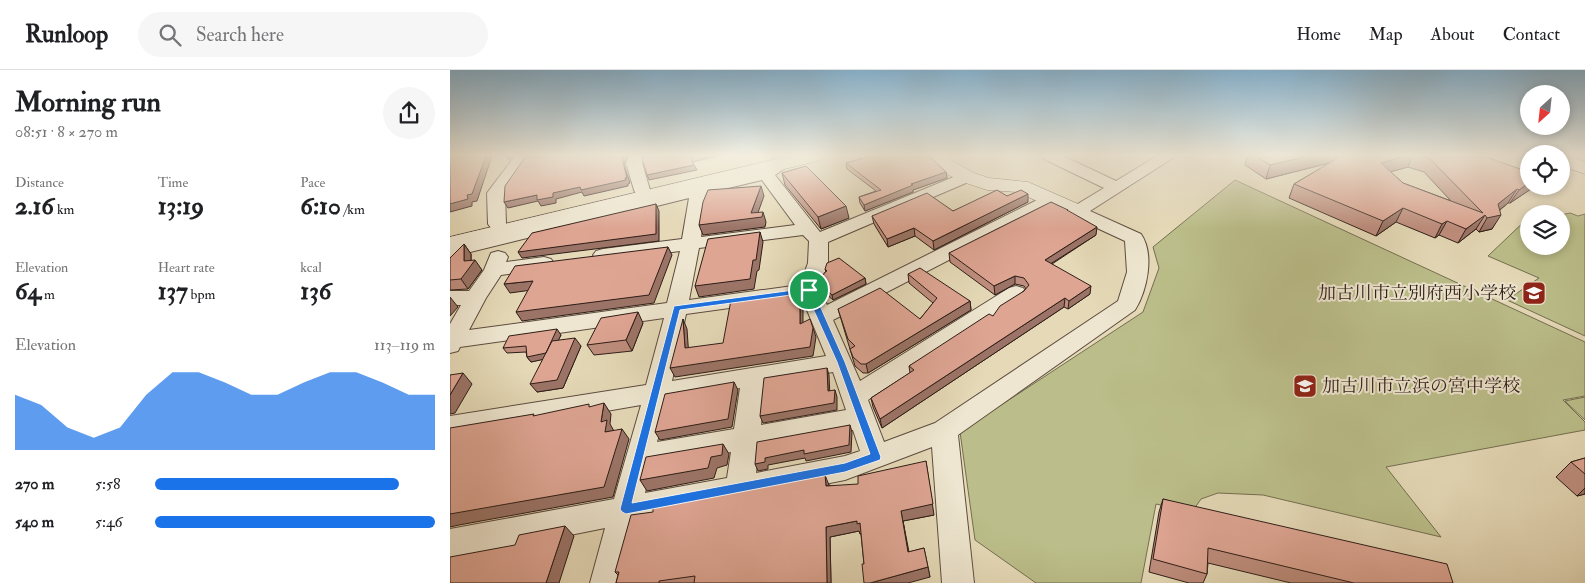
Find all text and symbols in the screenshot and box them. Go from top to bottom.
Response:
search box [138,12,488,57]
text: Runloop [25,19,108,50]
icon: search [156,21,184,49]
text: Search here [196,23,284,47]
text: Home [1296,23,1341,46]
text: Map [1369,23,1403,46]
text: About [1431,23,1475,46]
text: Contact [1503,23,1560,46]
text: Morning run [15,85,161,120]
north arrow [1520,85,1570,135]
map controls [1520,85,1570,255]
button: share [383,87,435,139]
text: 08:51 · 8 × 270 m [15,122,118,142]
button: locate [1520,145,1570,195]
text: Distance [15,174,64,191]
text: Time [158,174,188,191]
text: Pace [300,174,325,191]
text: 2.16 [15,191,54,222]
text: 13:19 [158,191,204,222]
text: 6:10 [300,191,341,222]
text: km [54,201,74,218]
text: /km [341,201,365,218]
button: layers [1520,205,1570,255]
text: Elevation [15,259,68,276]
text: Heart rate [158,259,215,276]
text: kcal [300,259,322,276]
pin [788,269,830,311]
text: 64 [15,276,41,307]
text: 137 [158,276,188,307]
text: 136 [300,276,331,307]
icon: arrive [795,276,823,304]
school or university icon: 加古川市立別府西小学校 [1521,280,1547,306]
place label: 加古川市立別府西小学校 [1318,282,1516,305]
text: m [41,286,55,303]
text: bpm [188,286,215,303]
text: Elevation [15,335,76,355]
text: 113–119 m [374,335,435,355]
school or university icon: 加古川市立浜の宮中学校 [1292,373,1318,399]
place label: 加古川市立浜の宮中学校 [1322,375,1520,398]
text: 270 m [15,474,54,494]
text: 5:58 [95,474,121,494]
text: 540 m [15,512,54,532]
text: 5:46 [95,512,123,532]

